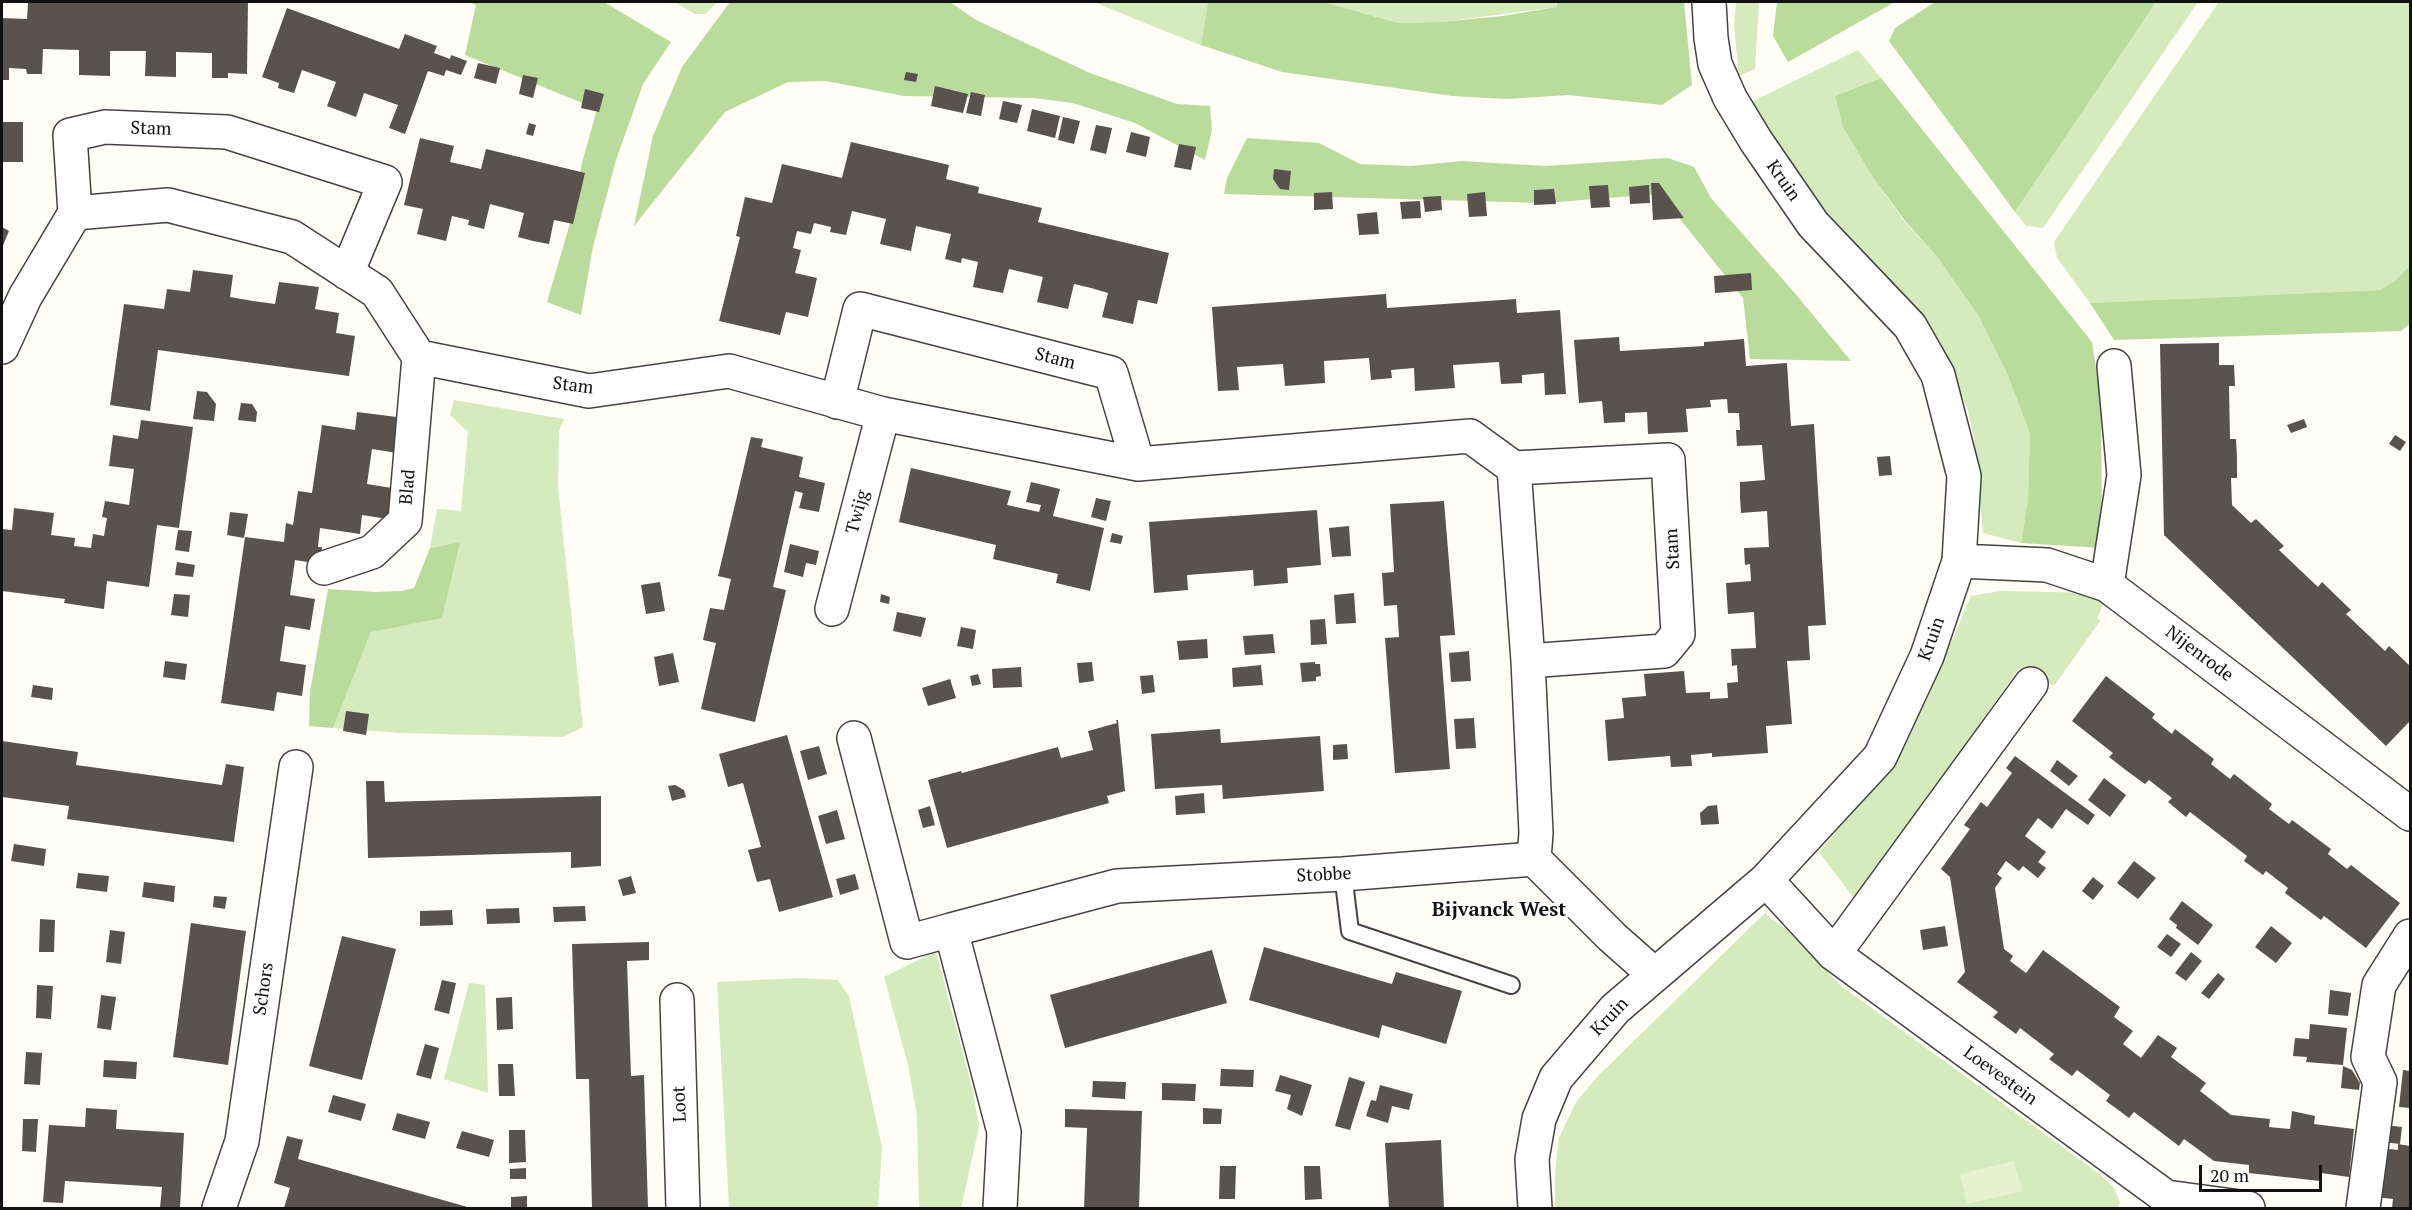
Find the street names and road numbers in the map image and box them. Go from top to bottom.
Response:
street label: Stam [130,117,172,141]
street label: Kruin [1761,156,1805,206]
street label: Stam [1033,344,1077,374]
street label: Stam [551,373,595,399]
street label: Blad [396,468,420,506]
street label: Twijg [842,488,874,536]
street label: Stam [1661,528,1685,570]
street label: Kruin [1914,614,1950,664]
street label: Nijenrode [2161,621,2237,687]
street label: Stobbe [1296,863,1352,887]
street label: Schors [250,961,278,1017]
street label: Kruin [1587,993,1633,1041]
street label: Loevestein [1959,1042,2041,1110]
street label: Loot [669,1085,691,1123]

